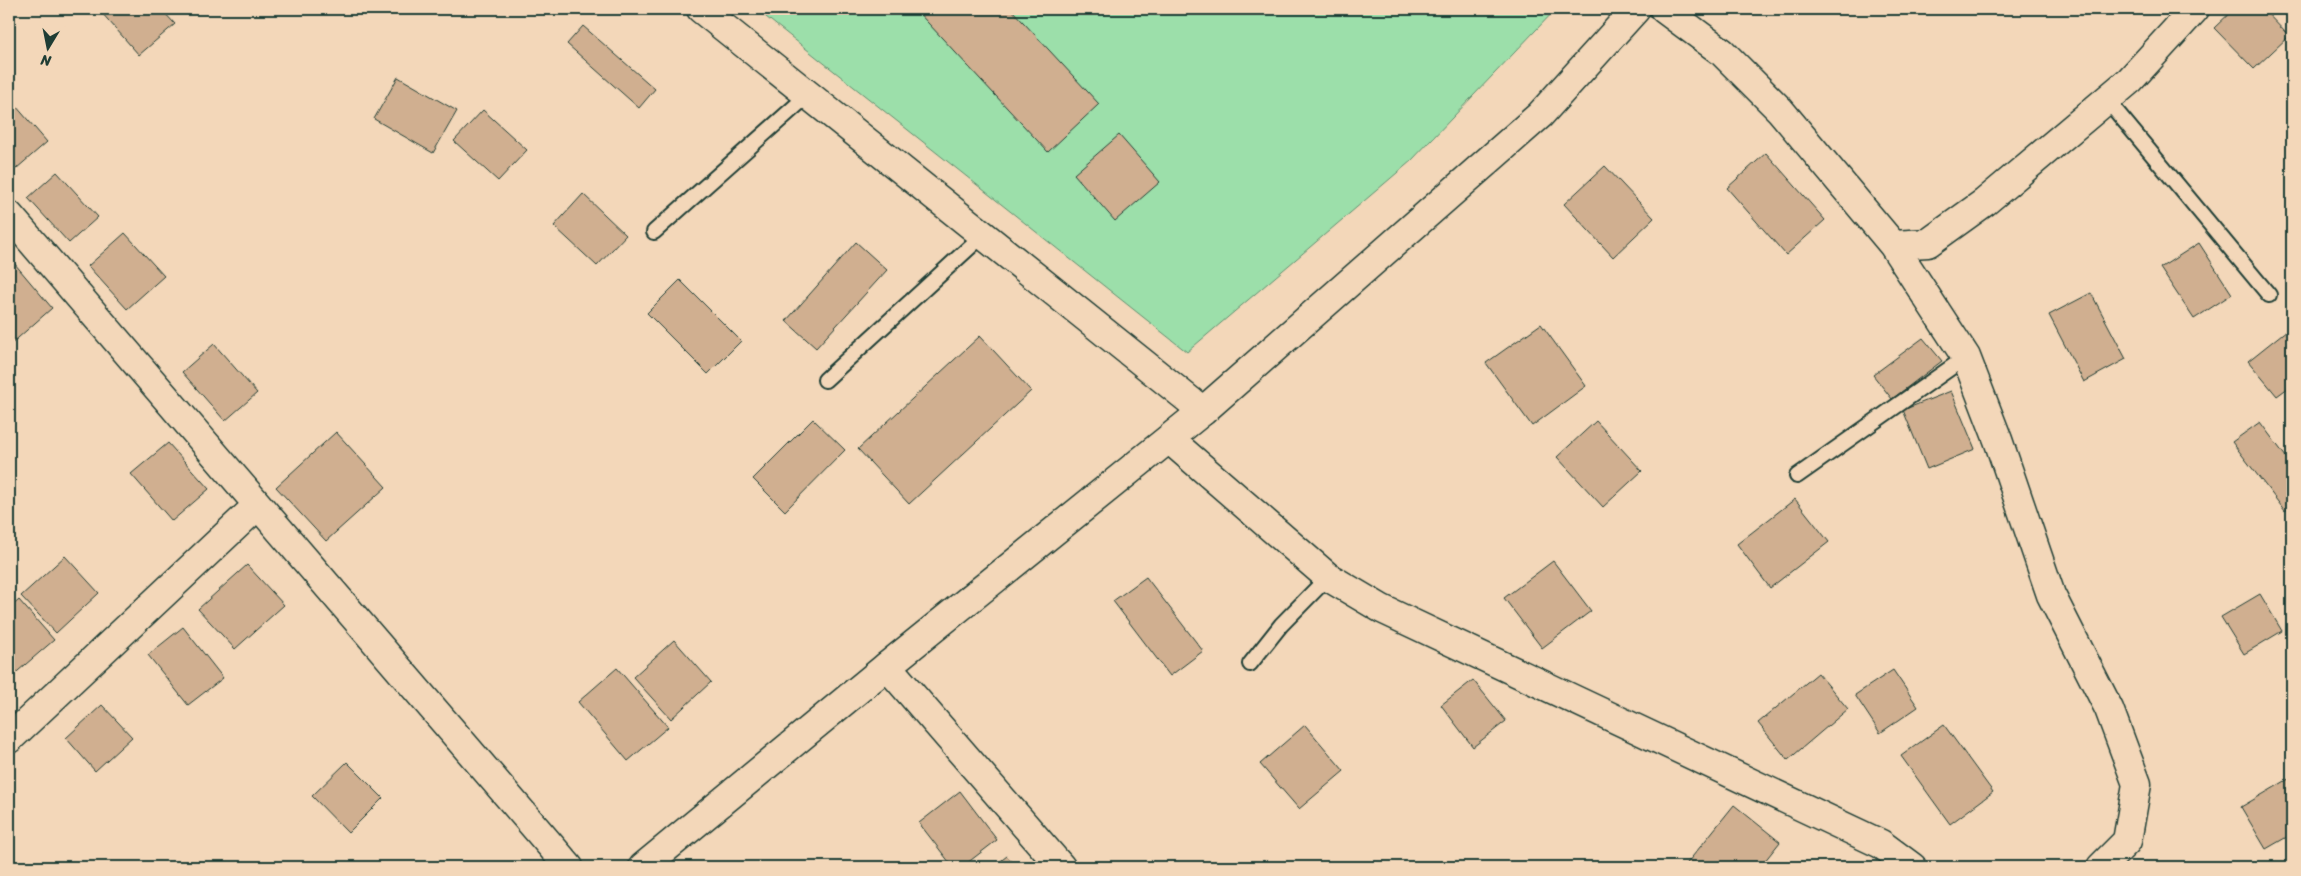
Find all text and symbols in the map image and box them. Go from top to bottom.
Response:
north arrow [22,22,72,72]
text: N [39,47,54,74]

